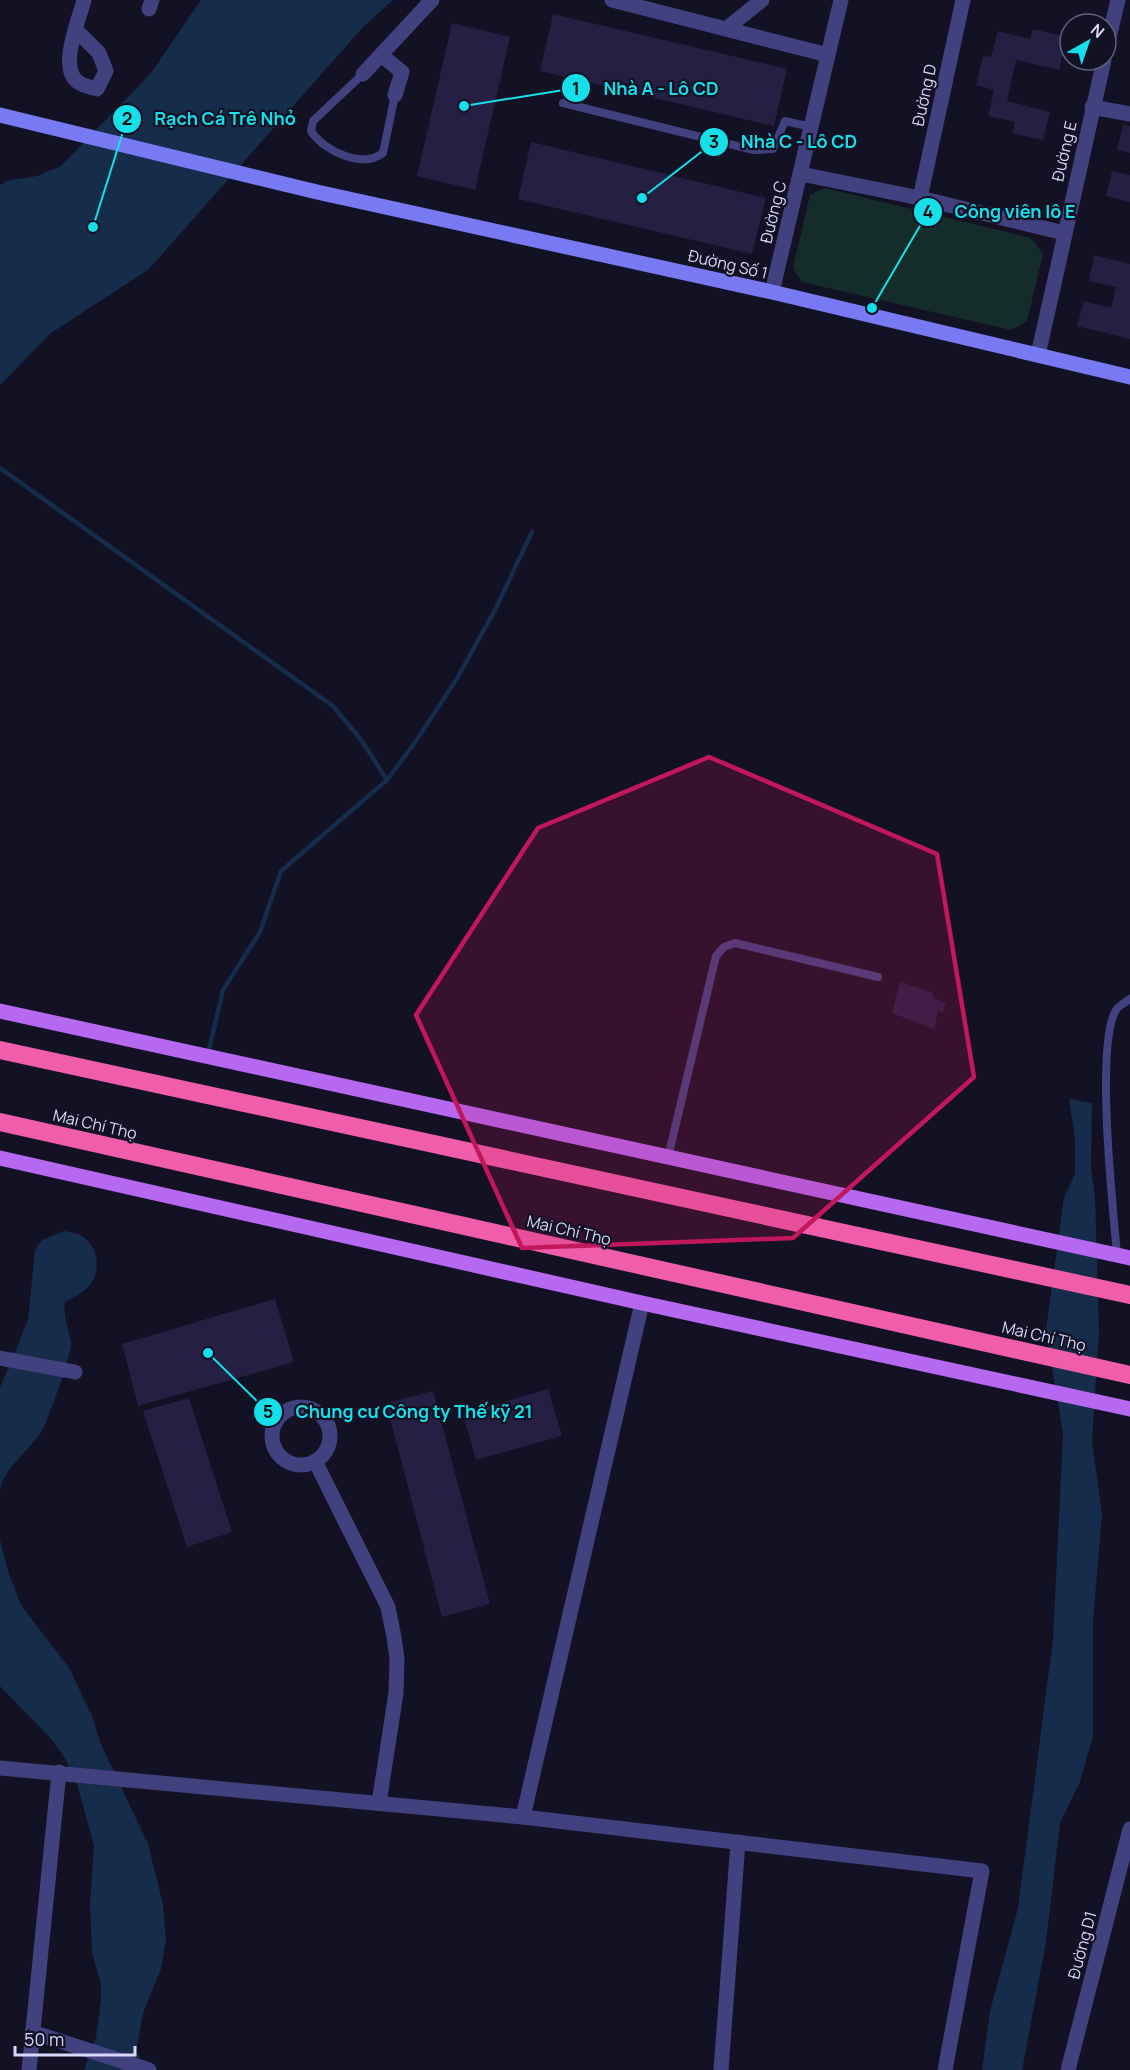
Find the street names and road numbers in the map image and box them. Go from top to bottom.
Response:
street label: Đường D [907,62,941,128]
street label: Đường E [1046,119,1082,183]
street label: Đường C [755,179,791,245]
street label: Đường Số 1 [686,244,770,284]
street label: Mai Chí Thọ [51,1104,139,1144]
street label: Mai Chí Thọ [525,1210,613,1250]
street label: Mai Chí Thọ [1000,1316,1088,1356]
street label: Đường D1 [1062,1909,1102,1981]

